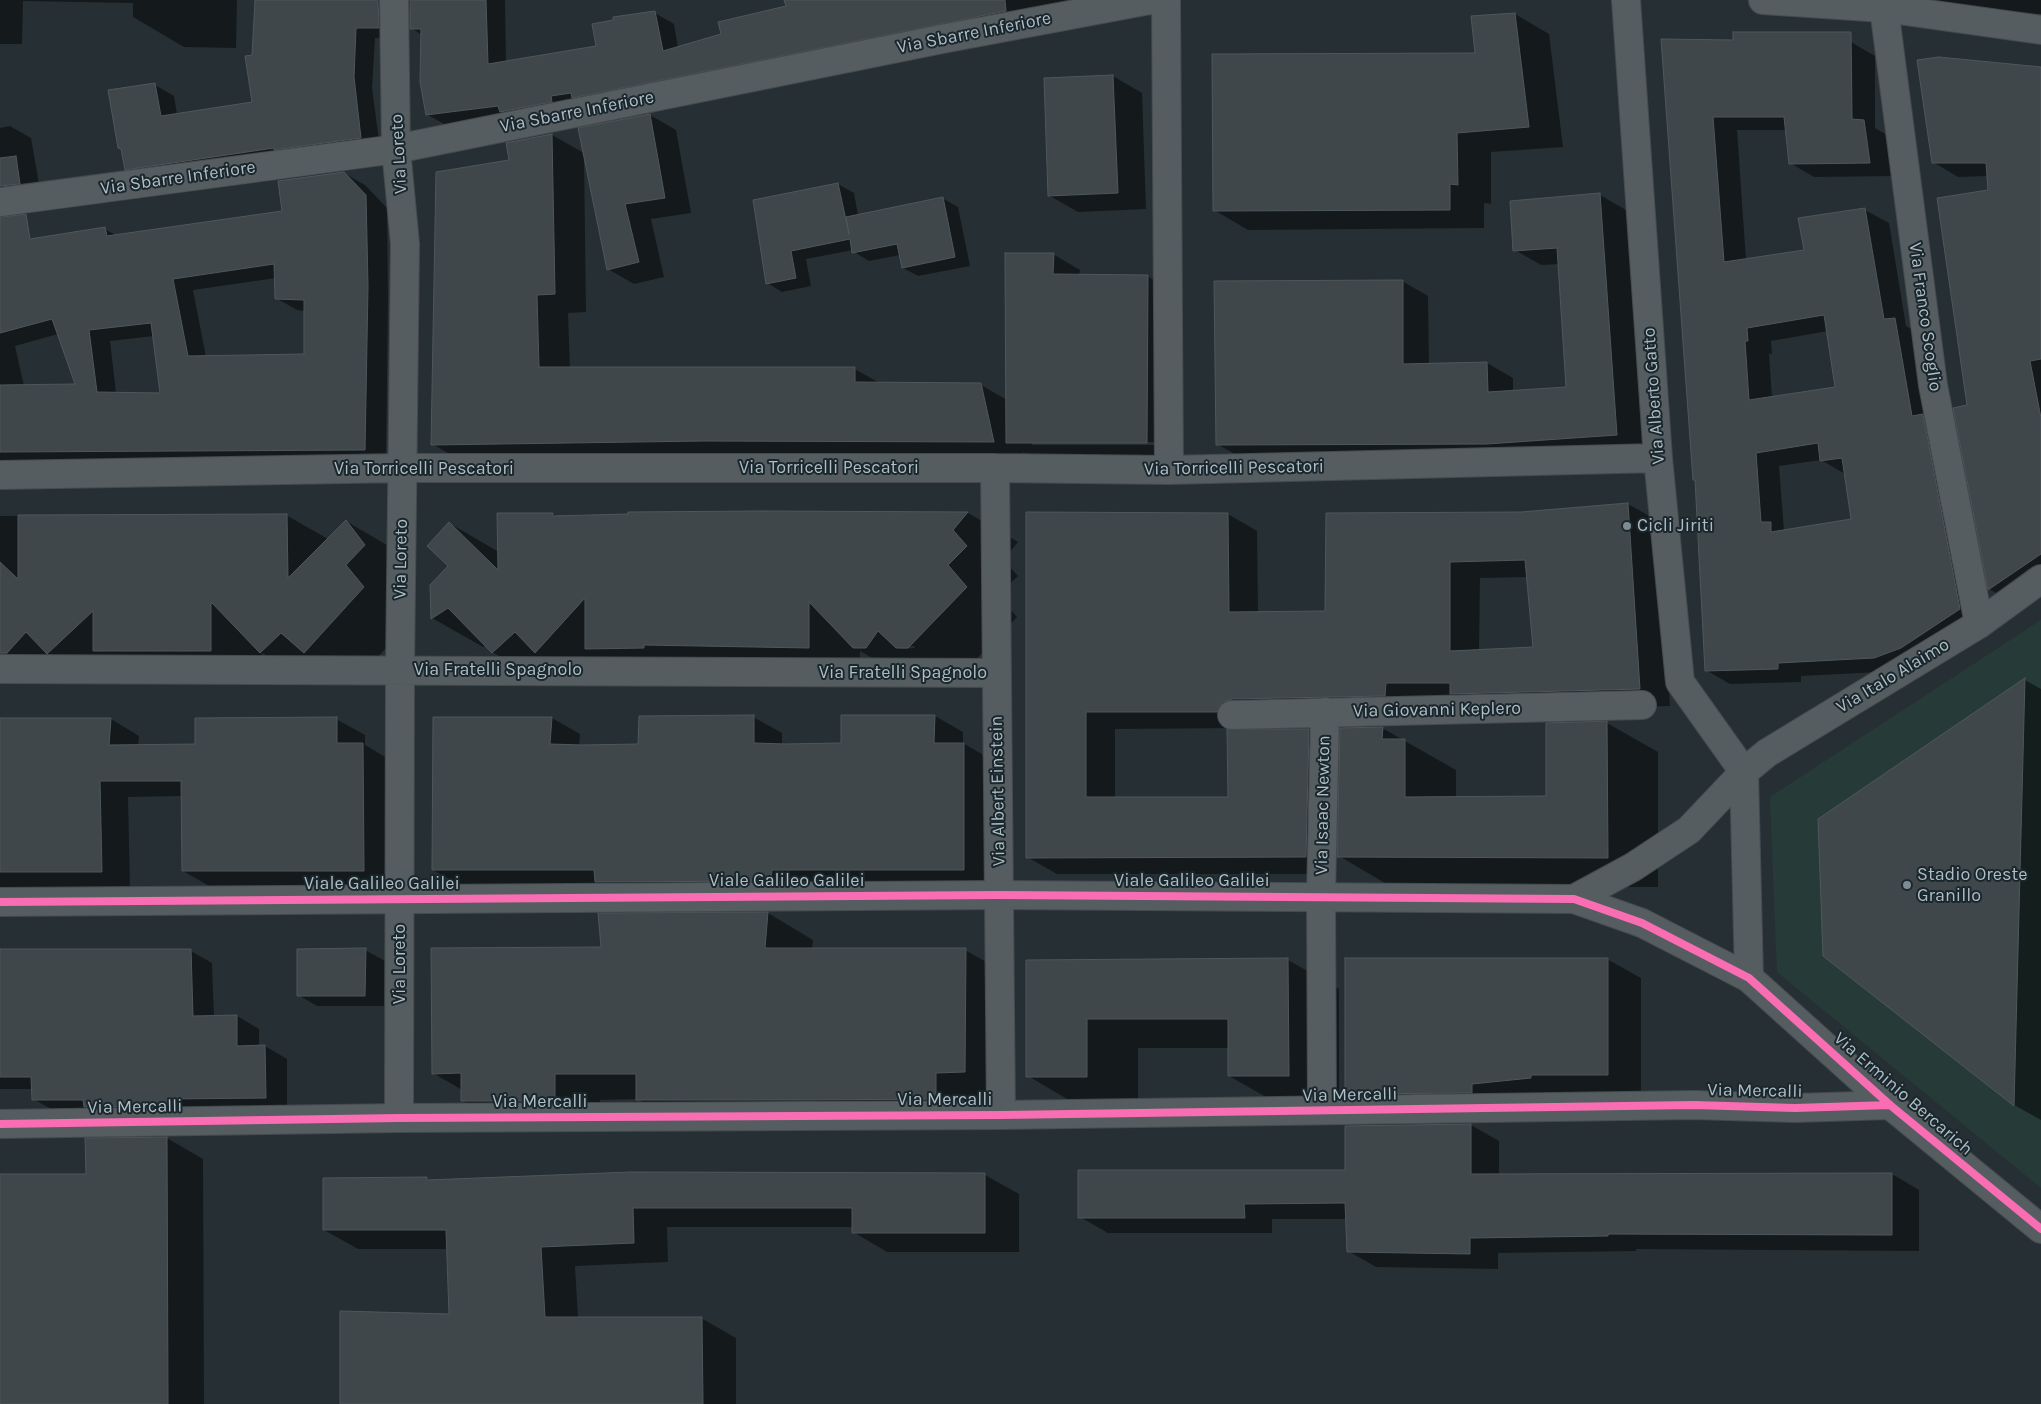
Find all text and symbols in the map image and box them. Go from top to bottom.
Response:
street label: Via Sbarre Inferiore [895,7,1053,59]
street label: Via Sbarre Inferiore [498,86,656,138]
street label: Via Loreto [386,113,412,195]
street label: Via Sbarre Inferiore [99,156,257,200]
street label: Via Franco Scoglio [1904,241,1946,393]
street label: Via Alberto Gatto [1638,327,1670,465]
street label: Via Torricelli Pescatori [1144,456,1324,480]
street label: Via Torricelli Pescatori [739,457,919,479]
street label: Via Torricelli Pescatori [334,458,514,480]
place label: Cicli Jiriti [1637,515,1714,537]
street label: Via Loreto [390,519,412,599]
marker: Cicli Jiriti [1621,520,1633,532]
street label: Via Italo Alaimo [1833,634,1953,718]
street label: Via Fratelli Spagnolo [414,659,582,681]
street label: Via Fratelli Spagnolo [819,662,987,684]
street label: Via Giovanni Keplero [1353,698,1521,722]
street label: Via Albert Einstein [986,716,1010,866]
street label: Via Isaac Newton [1311,735,1335,875]
place label: Stadio Oreste Granillo [1917,864,2028,906]
street label: Viale Galileo Galilei [709,870,865,892]
street label: Viale Galileo Galilei [1114,870,1270,892]
street label: Viale Galileo Galilei [304,873,460,895]
marker: Stadio Oreste Granillo [1901,879,1913,891]
street label: Via Loreto [389,924,411,1004]
street label: Via Erminio Bercarich [1829,1028,1977,1160]
street label: Via Mercalli [1707,1079,1803,1103]
street label: Via Mercalli [1302,1083,1398,1107]
street label: Via Mercalli [897,1089,993,1111]
street label: Via Mercalli [492,1091,588,1113]
street label: Via Mercalli [87,1095,183,1119]

